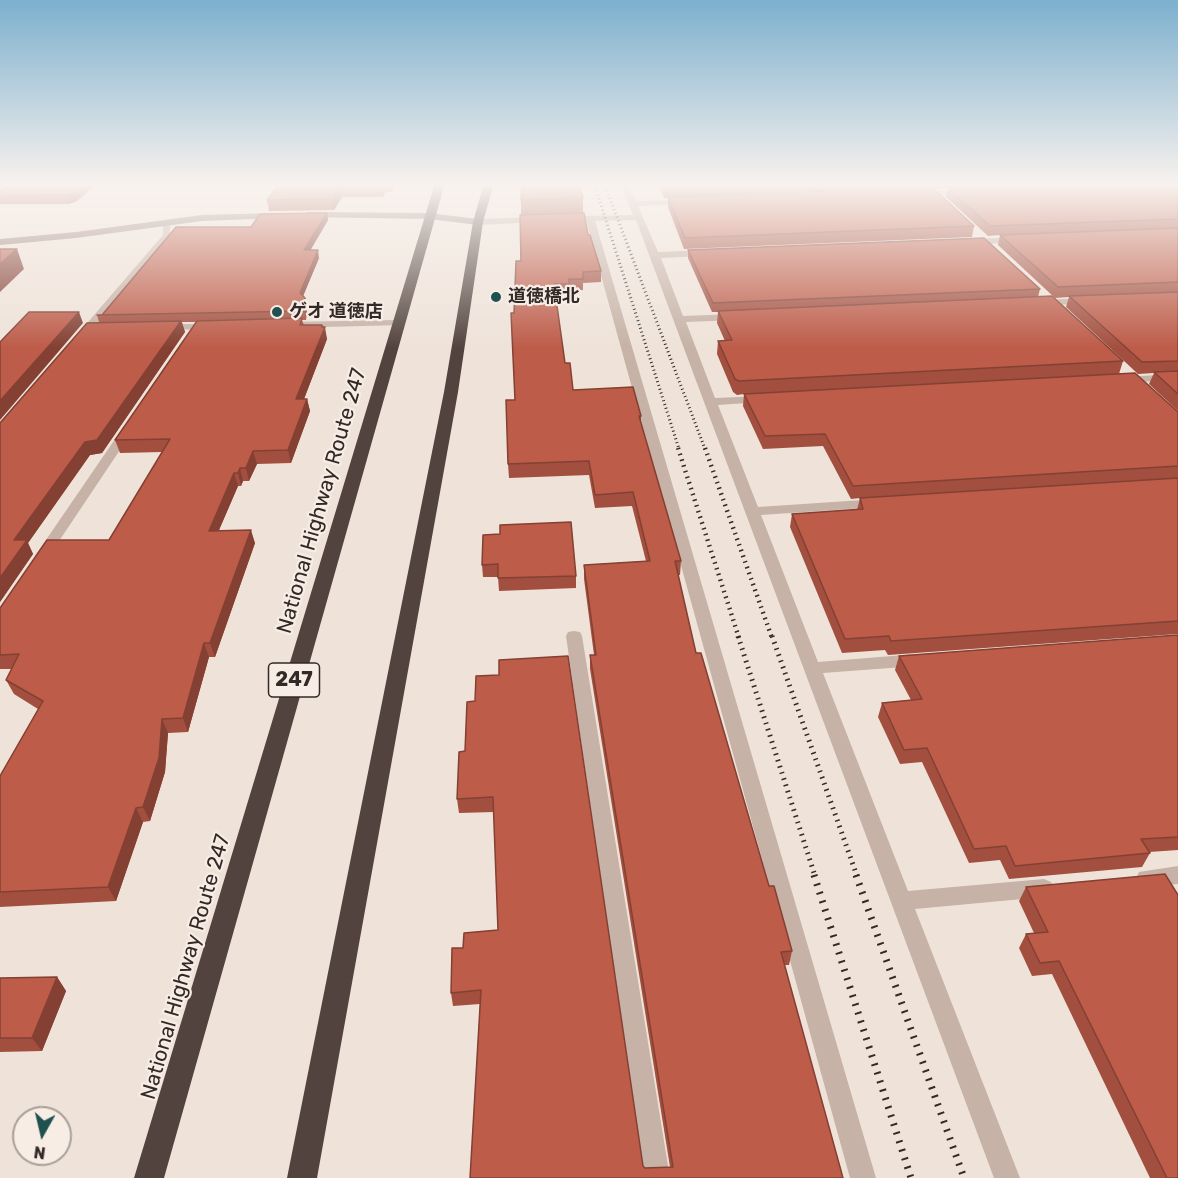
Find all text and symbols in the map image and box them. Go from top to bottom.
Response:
place label: 道徳橋北 [508,286,580,308]
marker: 道徳橋北 [489,290,503,304]
place label: ゲオ 道徳店 [289,301,383,323]
marker: ゲオ 道徳店 [270,305,284,319]
street label: National Highway Route 247 [272,365,372,637]
road number: 247 [268,663,320,697]
street label: National Highway Route 247 [136,831,236,1103]
north arrow [12,1106,72,1166]
text: N [33,1142,47,1163]

